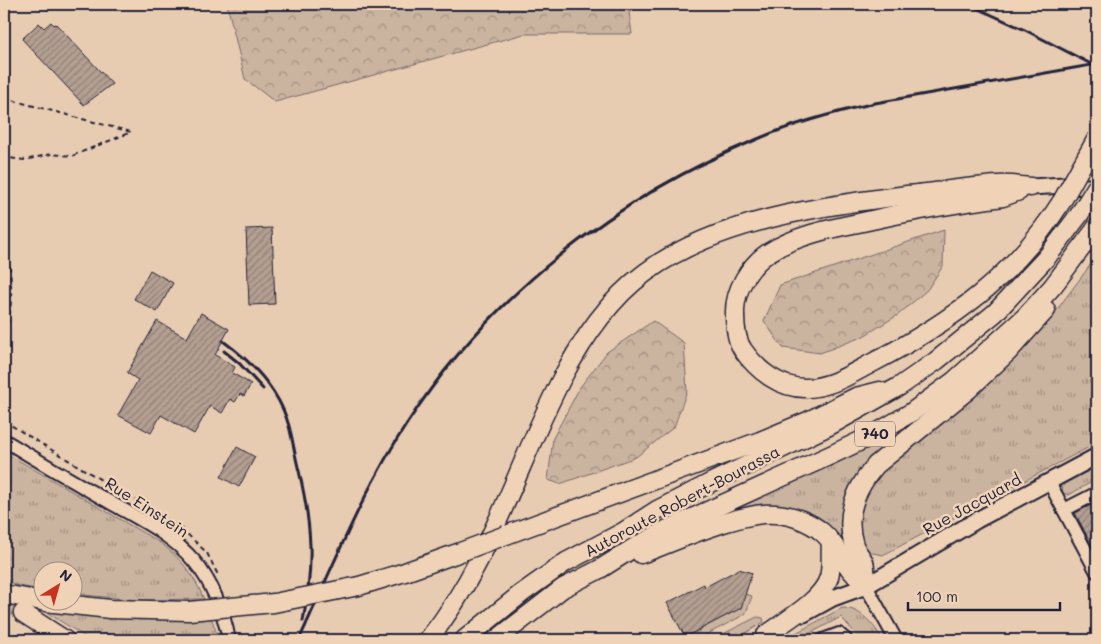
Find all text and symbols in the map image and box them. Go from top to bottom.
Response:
road number: 740 [855,422,895,446]
street label: Autoroute Robert-Bourassa [581,440,783,561]
street label: Rue Jacquard [919,468,1025,539]
street label: Rue Einstein [102,472,193,541]
north arrow [32,562,82,612]
text: N [56,564,76,586]
scale bar [908,579,1061,611]
text: 100 m [916,586,958,606]

